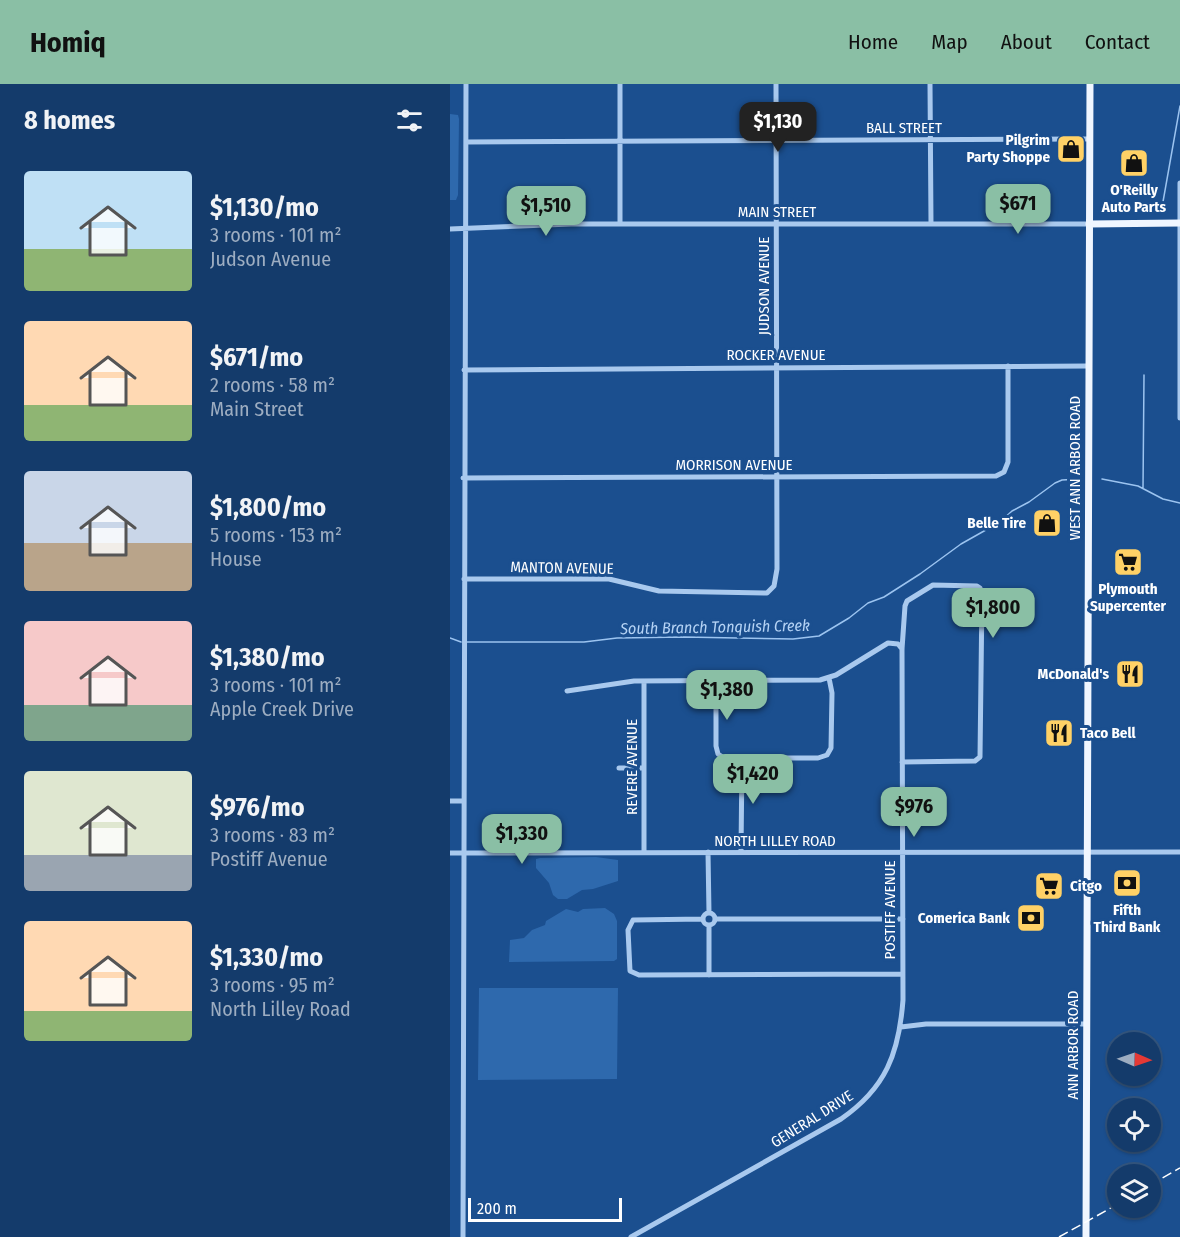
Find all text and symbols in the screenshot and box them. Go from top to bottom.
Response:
text: Homiq [30,26,106,59]
text: Home [848,29,898,55]
text: Map [931,29,968,55]
text: About [1001,29,1052,55]
text: Contact [1085,29,1150,55]
pin: $1,130 [729,102,827,153]
icon: filters [393,104,426,137]
text: 8 homes [24,105,115,136]
text: $1,130 [753,109,803,133]
street label: BALL STREET [866,119,942,137]
place label: Pilgrim Party Shoppe [967,131,1050,166]
shop icon: Pilgrim Party Shoppe [1055,133,1087,165]
shop icon: O'Reilly Auto Parts [1118,147,1150,179]
place label: O'Reilly Auto Parts [1101,181,1167,216]
pin: $671 [982,184,1054,235]
pin: $1,510 [497,186,595,237]
text: $671 [1000,191,1036,215]
text: $1,130/mo [210,192,319,223]
text: $1,510 [521,193,571,217]
icon: home [72,195,144,267]
street label: MAIN STREET [738,203,816,221]
text: 3 rooms · 101 m² [210,223,341,247]
street label: JUDSON AVENUE [755,237,773,335]
text: Judson Avenue [210,247,331,271]
text: $671/mo [210,342,303,373]
icon: home [72,345,144,417]
street label: ROCKER AVENUE [726,346,826,364]
text: 2 rooms · 58 m² [210,373,335,397]
street label: WEST ANN ARBOR ROAD [1066,396,1084,540]
text: Main Street [210,397,303,421]
street label: MORRISON AVENUE [675,456,793,474]
text: $1,800/mo [210,492,326,523]
icon: home [72,495,144,567]
shop icon: Belle Tire [1031,507,1063,539]
place label: Belle Tire [967,514,1026,532]
text: 5 rooms · 153 m² [210,523,342,547]
supermarket icon: Plymouth Supercenter [1112,546,1144,578]
text: House [210,547,262,571]
street label: MANTON AVENUE [510,558,614,578]
place label: Plymouth Supercenter [1090,580,1167,615]
pin: $1,800 [944,588,1042,639]
text: $1,800 [966,595,1020,619]
water label: South Branch Tonquish Creek [619,616,810,638]
text: $1,380/mo [210,642,325,673]
icon: home [72,645,144,717]
restaurant icon: McDonald's [1114,658,1146,690]
place label: McDonald's [1038,665,1109,683]
pin: $1,380 [678,670,776,721]
text: 3 rooms · 101 m² [210,673,341,697]
text: $1,380 [700,677,754,701]
text: Apple Creek Drive [210,697,354,721]
restaurant icon: Taco Bell [1043,717,1075,749]
street label: REVERE AVENUE [623,719,641,815]
place label: Taco Bell [1080,724,1137,742]
pin: $1,420 [704,754,802,805]
text: $1,420 [727,761,779,785]
pin: $976 [878,787,950,838]
text: $976/mo [210,792,305,823]
text: $976 [895,794,933,818]
icon: home [72,795,144,867]
pin: $1,330 [473,814,571,865]
text: $1,330 [496,821,548,845]
text: 3 rooms · 83 m² [210,823,335,847]
street label: NORTH LILLEY ROAD [714,832,836,850]
text: Postiff Avenue [210,847,328,871]
street label: POSTIFF AVENUE [881,860,899,960]
bank icon: Fifth Third Bank [1111,867,1143,899]
supermarket icon: Citgo [1033,870,1065,902]
place label: Citgo [1070,877,1102,895]
place label: Fifth Third Bank [1094,901,1161,936]
bank icon: Comerica Bank [1015,902,1047,934]
place label: Comerica Bank [918,909,1010,927]
text: $1,330/mo [210,942,323,973]
icon: home [72,945,144,1017]
text: 3 rooms · 95 m² [210,973,335,997]
street label: ANN ARBOR ROAD [1064,991,1082,1099]
text: North Lilley Road [210,997,351,1021]
north arrow [1107,1032,1161,1086]
map controls [1107,1032,1161,1218]
street label: GENERAL DRIVE [768,1087,856,1151]
button: locate [1107,1098,1161,1152]
button: layers [1107,1164,1161,1218]
scale bar [468,1195,622,1222]
text: 200 m [477,1199,517,1218]

